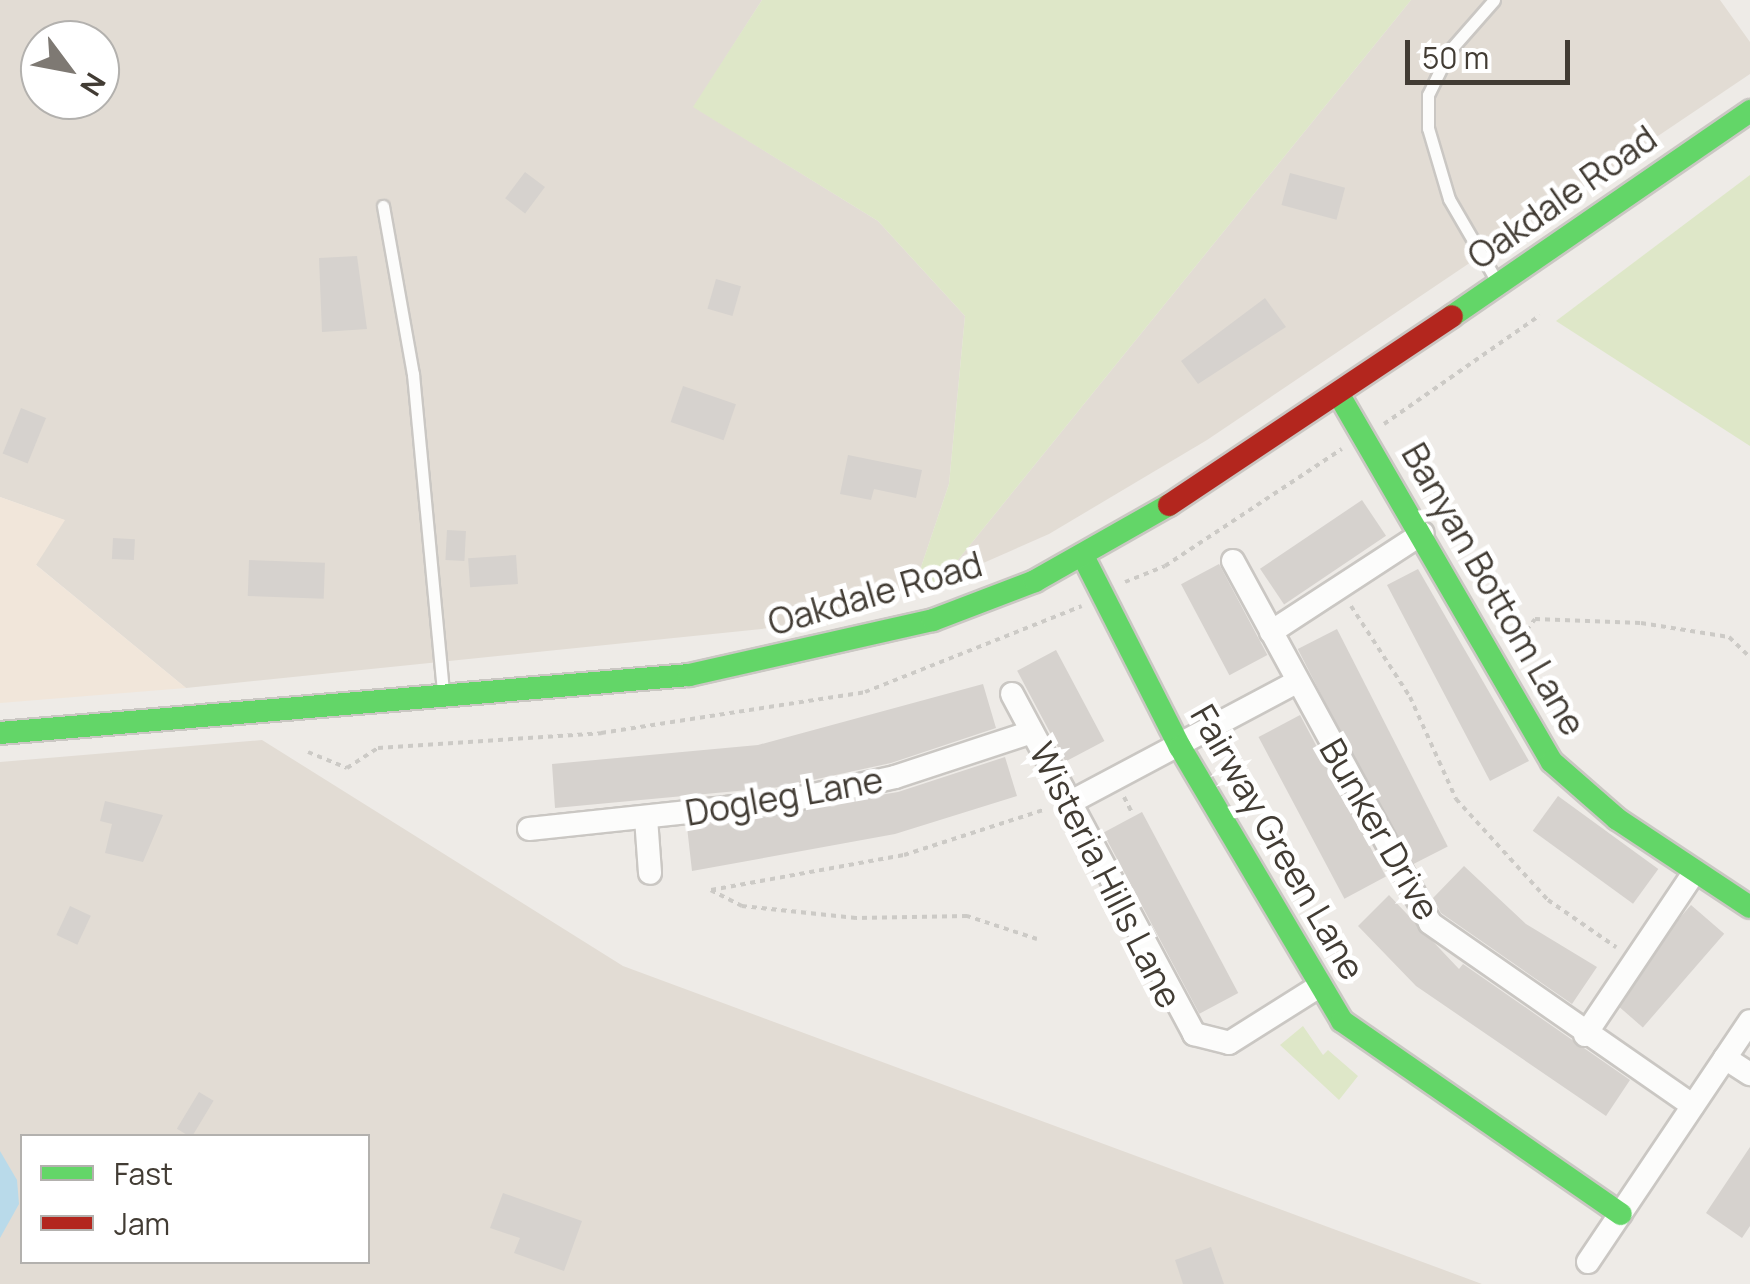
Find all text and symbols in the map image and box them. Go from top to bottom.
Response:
north arrow [20,20,120,120]
scale bar [1410,20,1575,82]
text: 50 m [1422,37,1489,78]
text: N [72,66,115,103]
street label: Oakdale Road [1460,117,1664,277]
street label: Banyan Bottom Lane [1393,436,1595,742]
street label: Oakdale Road [763,542,987,644]
street label: Fairway Green Lane [1182,697,1374,987]
street label: Bunker Drive [1311,731,1449,927]
street label: Wisteria Hills Lane [1021,735,1191,1015]
street label: Dogleg Lane [682,758,886,834]
legend [20,1134,370,1264]
text: Fast [114,1153,173,1194]
text: Jam [114,1203,170,1244]

